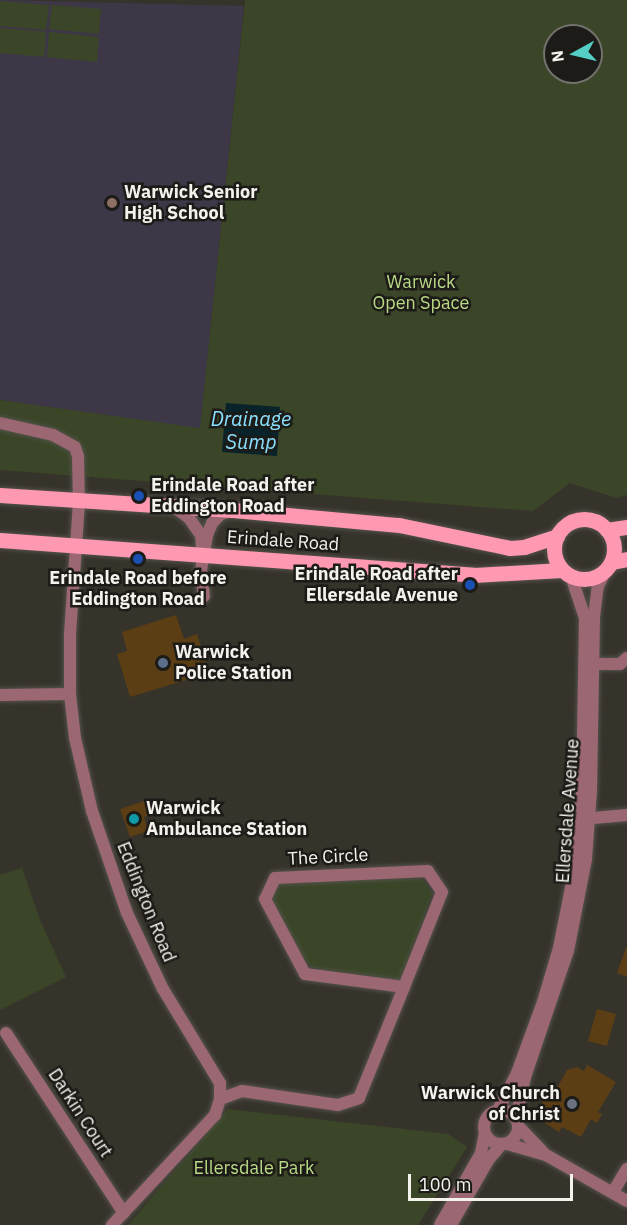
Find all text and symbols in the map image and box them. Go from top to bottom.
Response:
north arrow [543,24,603,84]
text: N [546,49,568,63]
place label: Warwick Senior High School [124,182,257,224]
marker: Warwick Senior High School [105,196,119,210]
park label: Warwick Open Space [373,272,469,314]
water label: Drainage Sump [211,406,291,453]
place label: Erindale Road after Eddington Road [151,475,314,518]
marker: Erindale Road after Eddington Road [132,489,146,503]
street label: Erindale Road [226,526,340,556]
marker: Erindale Road before Eddington Road [131,552,145,566]
place label: Erindale Road after Ellersdale Avenue [295,564,458,606]
place label: Erindale Road before Eddington Road [49,568,227,610]
marker: Erindale Road after Ellersdale Avenue [463,578,477,592]
place label: Warwick Police Station [175,642,292,684]
marker: Warwick Police Station [156,656,170,670]
street label: Ellersdale Avenue [552,738,584,884]
place label: Warwick Ambulance Station [146,798,307,840]
marker: Warwick Ambulance Station [127,812,141,826]
street label: Eddington Road [112,839,180,965]
street label: The Circle [287,844,369,870]
street label: Darkin Court [43,1065,117,1161]
place label: Warwick Church of Christ [421,1083,560,1126]
marker: Warwick Church of Christ [565,1097,579,1111]
park label: Ellersdale Park [194,1157,314,1179]
scale bar [411,1162,576,1200]
text: 100 m [419,1173,471,1196]

